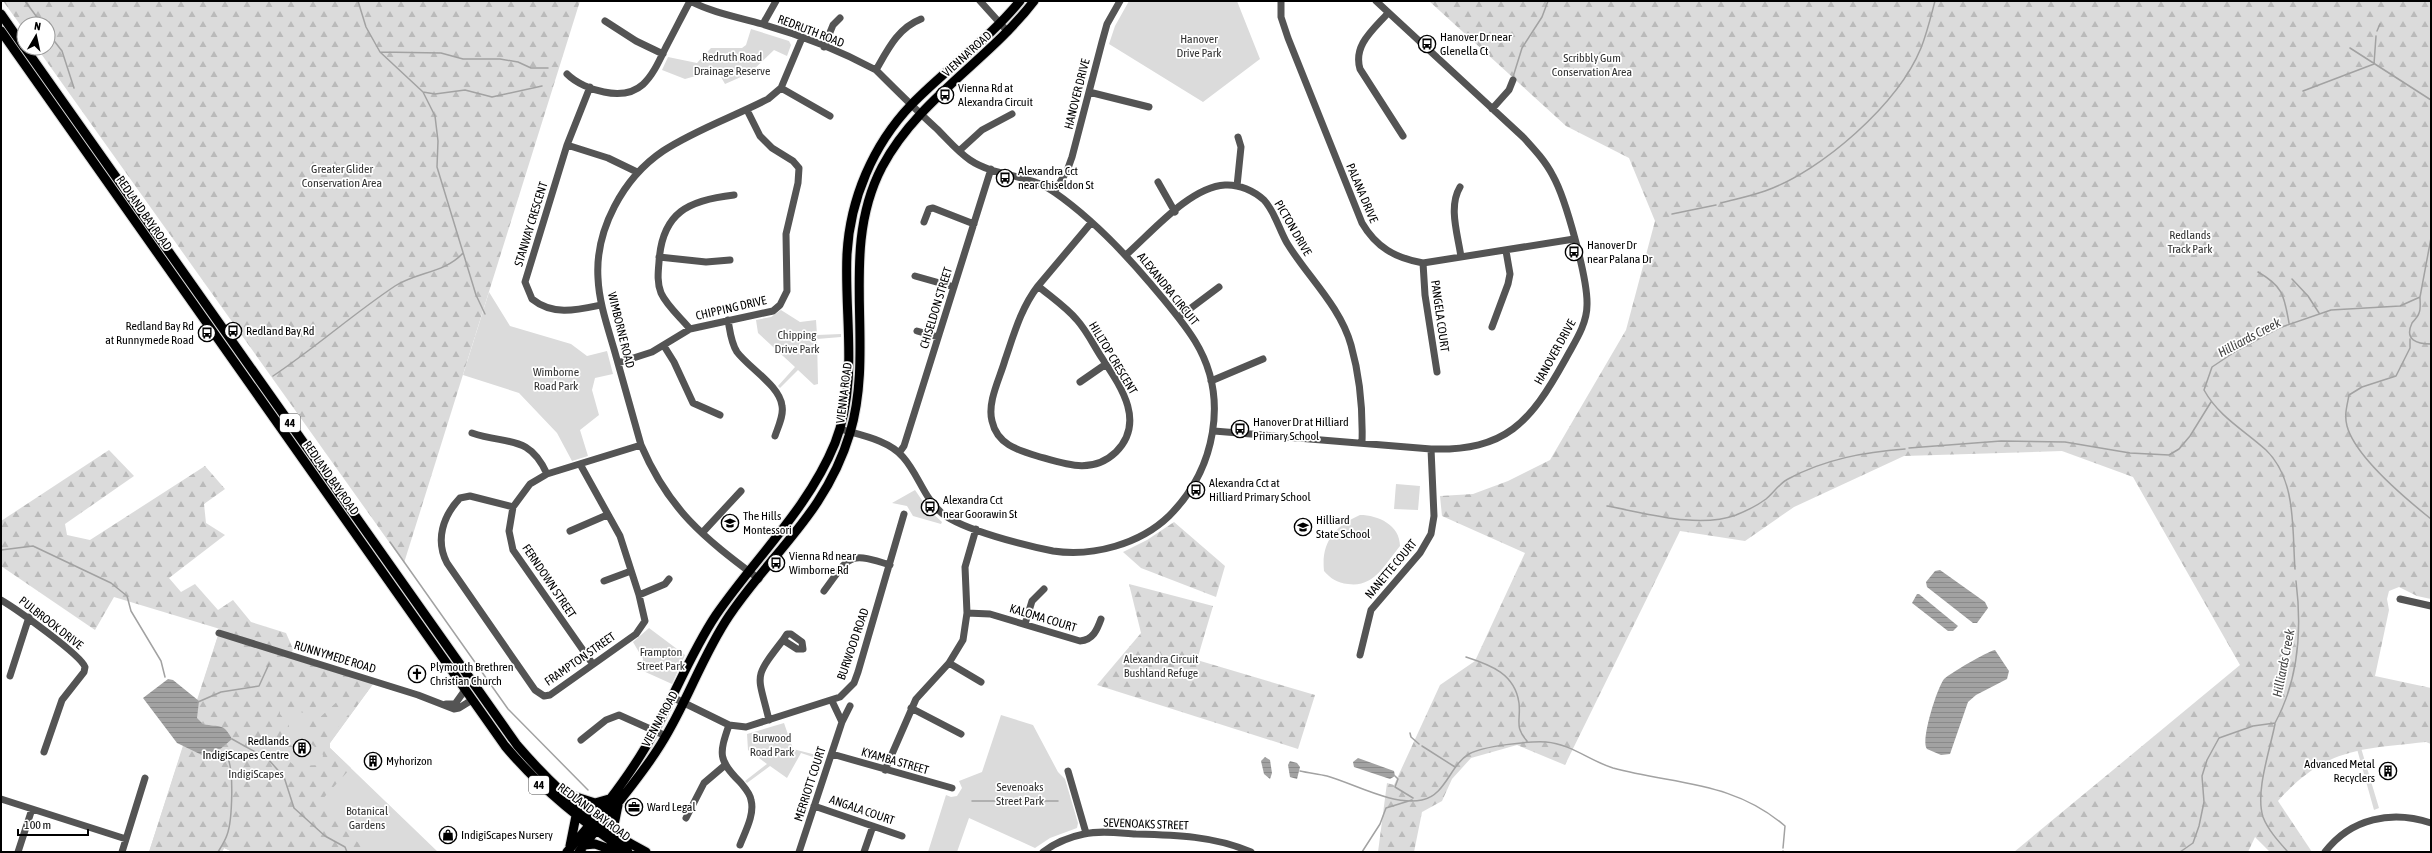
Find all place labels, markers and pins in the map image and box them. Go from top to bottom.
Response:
place label: Hanover Dr near Glenella Ct [1440,30,1512,58]
bus stop icon: Hanover Dr near Glenella Ct [1417,34,1437,54]
place label: Vienna Rd at Alexandra Circuit [958,81,1033,109]
bus stop icon: Vienna Rd at Alexandra Circuit [935,85,955,105]
place label: Alexandra Cct near Chiseldon St [1018,164,1095,192]
bus stop icon: Alexandra Cct near Chiseldon St [995,168,1015,188]
place label: Hanover Dr near Palana Dr [1587,238,1653,266]
bus stop icon: Hanover Dr near Palana Dr [1564,242,1584,262]
place label: Redland Bay Rd at Runnymede Road [105,319,194,347]
bus stop icon: Redland Bay Rd [223,321,243,341]
bus stop icon: Redland Bay Rd at Runnymede Road [197,323,217,343]
place label: Redland Bay Rd [246,324,315,338]
place label: Hanover Dr at Hilliard Primary School [1253,415,1349,443]
bus stop icon: Hanover Dr at Hilliard Primary School [1230,419,1250,439]
place label: Alexandra Cct at Hilliard Primary School [1209,476,1311,504]
bus stop icon: Alexandra Cct at Hilliard Primary School [1186,480,1206,500]
place label: Alexandra Cct near Goorawin St [943,493,1018,521]
bus stop icon: Alexandra Cct near Goorawin St [920,497,940,517]
place label: The Hills Montessori [743,509,792,537]
school or university icon: The Hills Montessori [720,513,740,533]
place label: Hilliard State School [1316,513,1371,541]
school or university icon: Hilliard State School [1293,517,1313,537]
place label: Vienna Rd near Wimborne Rd [789,549,856,577]
bus stop icon: Vienna Rd near Wimborne Rd [766,553,786,573]
place label: Plymouth Brethren Christian Church [430,660,514,688]
church icon: Plymouth Brethren Christian Church [407,664,427,684]
place label: Redlands IndigiScapes Centre [203,734,289,762]
building icon: Redlands IndigiScapes Centre [292,738,312,758]
building icon: Myhorizon [363,751,383,771]
place label: Myhorizon [386,754,432,768]
place label: Advanced Metal Recyclers [2304,757,2376,785]
building icon: Advanced Metal Recyclers [2378,761,2398,781]
office icon: Ward Legal [624,797,644,817]
place label: Ward Legal [647,800,696,814]
shop icon: IndigiScapes Nursery [438,825,458,845]
place label: IndigiScapes Nursery [461,828,553,842]

